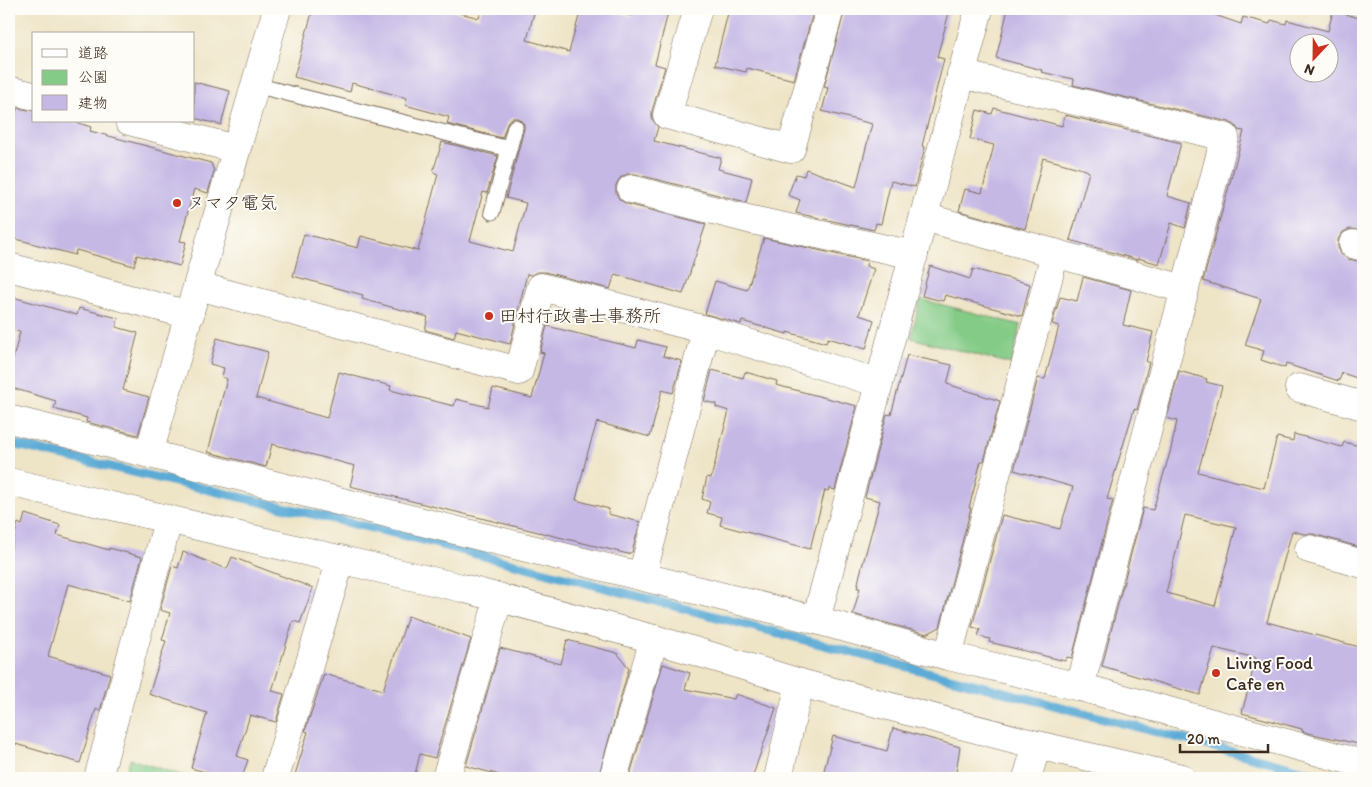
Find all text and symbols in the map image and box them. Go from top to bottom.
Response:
legend [32,32,195,122]
north arrow [1290,32,1340,82]
text: 道路 [78,44,108,62]
text: N [1302,60,1317,79]
text: 公園 [78,68,108,86]
text: 建物 [78,94,108,112]
place label: ヌマタ電気 [187,192,277,214]
marker: ヌマタ電気 [171,197,183,209]
place label: 田村行政書士事務所 [499,305,661,327]
marker: 田村行政書士事務所 [483,310,495,322]
place label: Living Food Cafe en [1226,652,1313,695]
marker: Living Food Cafe en [1210,667,1222,679]
scale bar [1180,722,1267,754]
text: 20 m [1187,730,1221,748]

